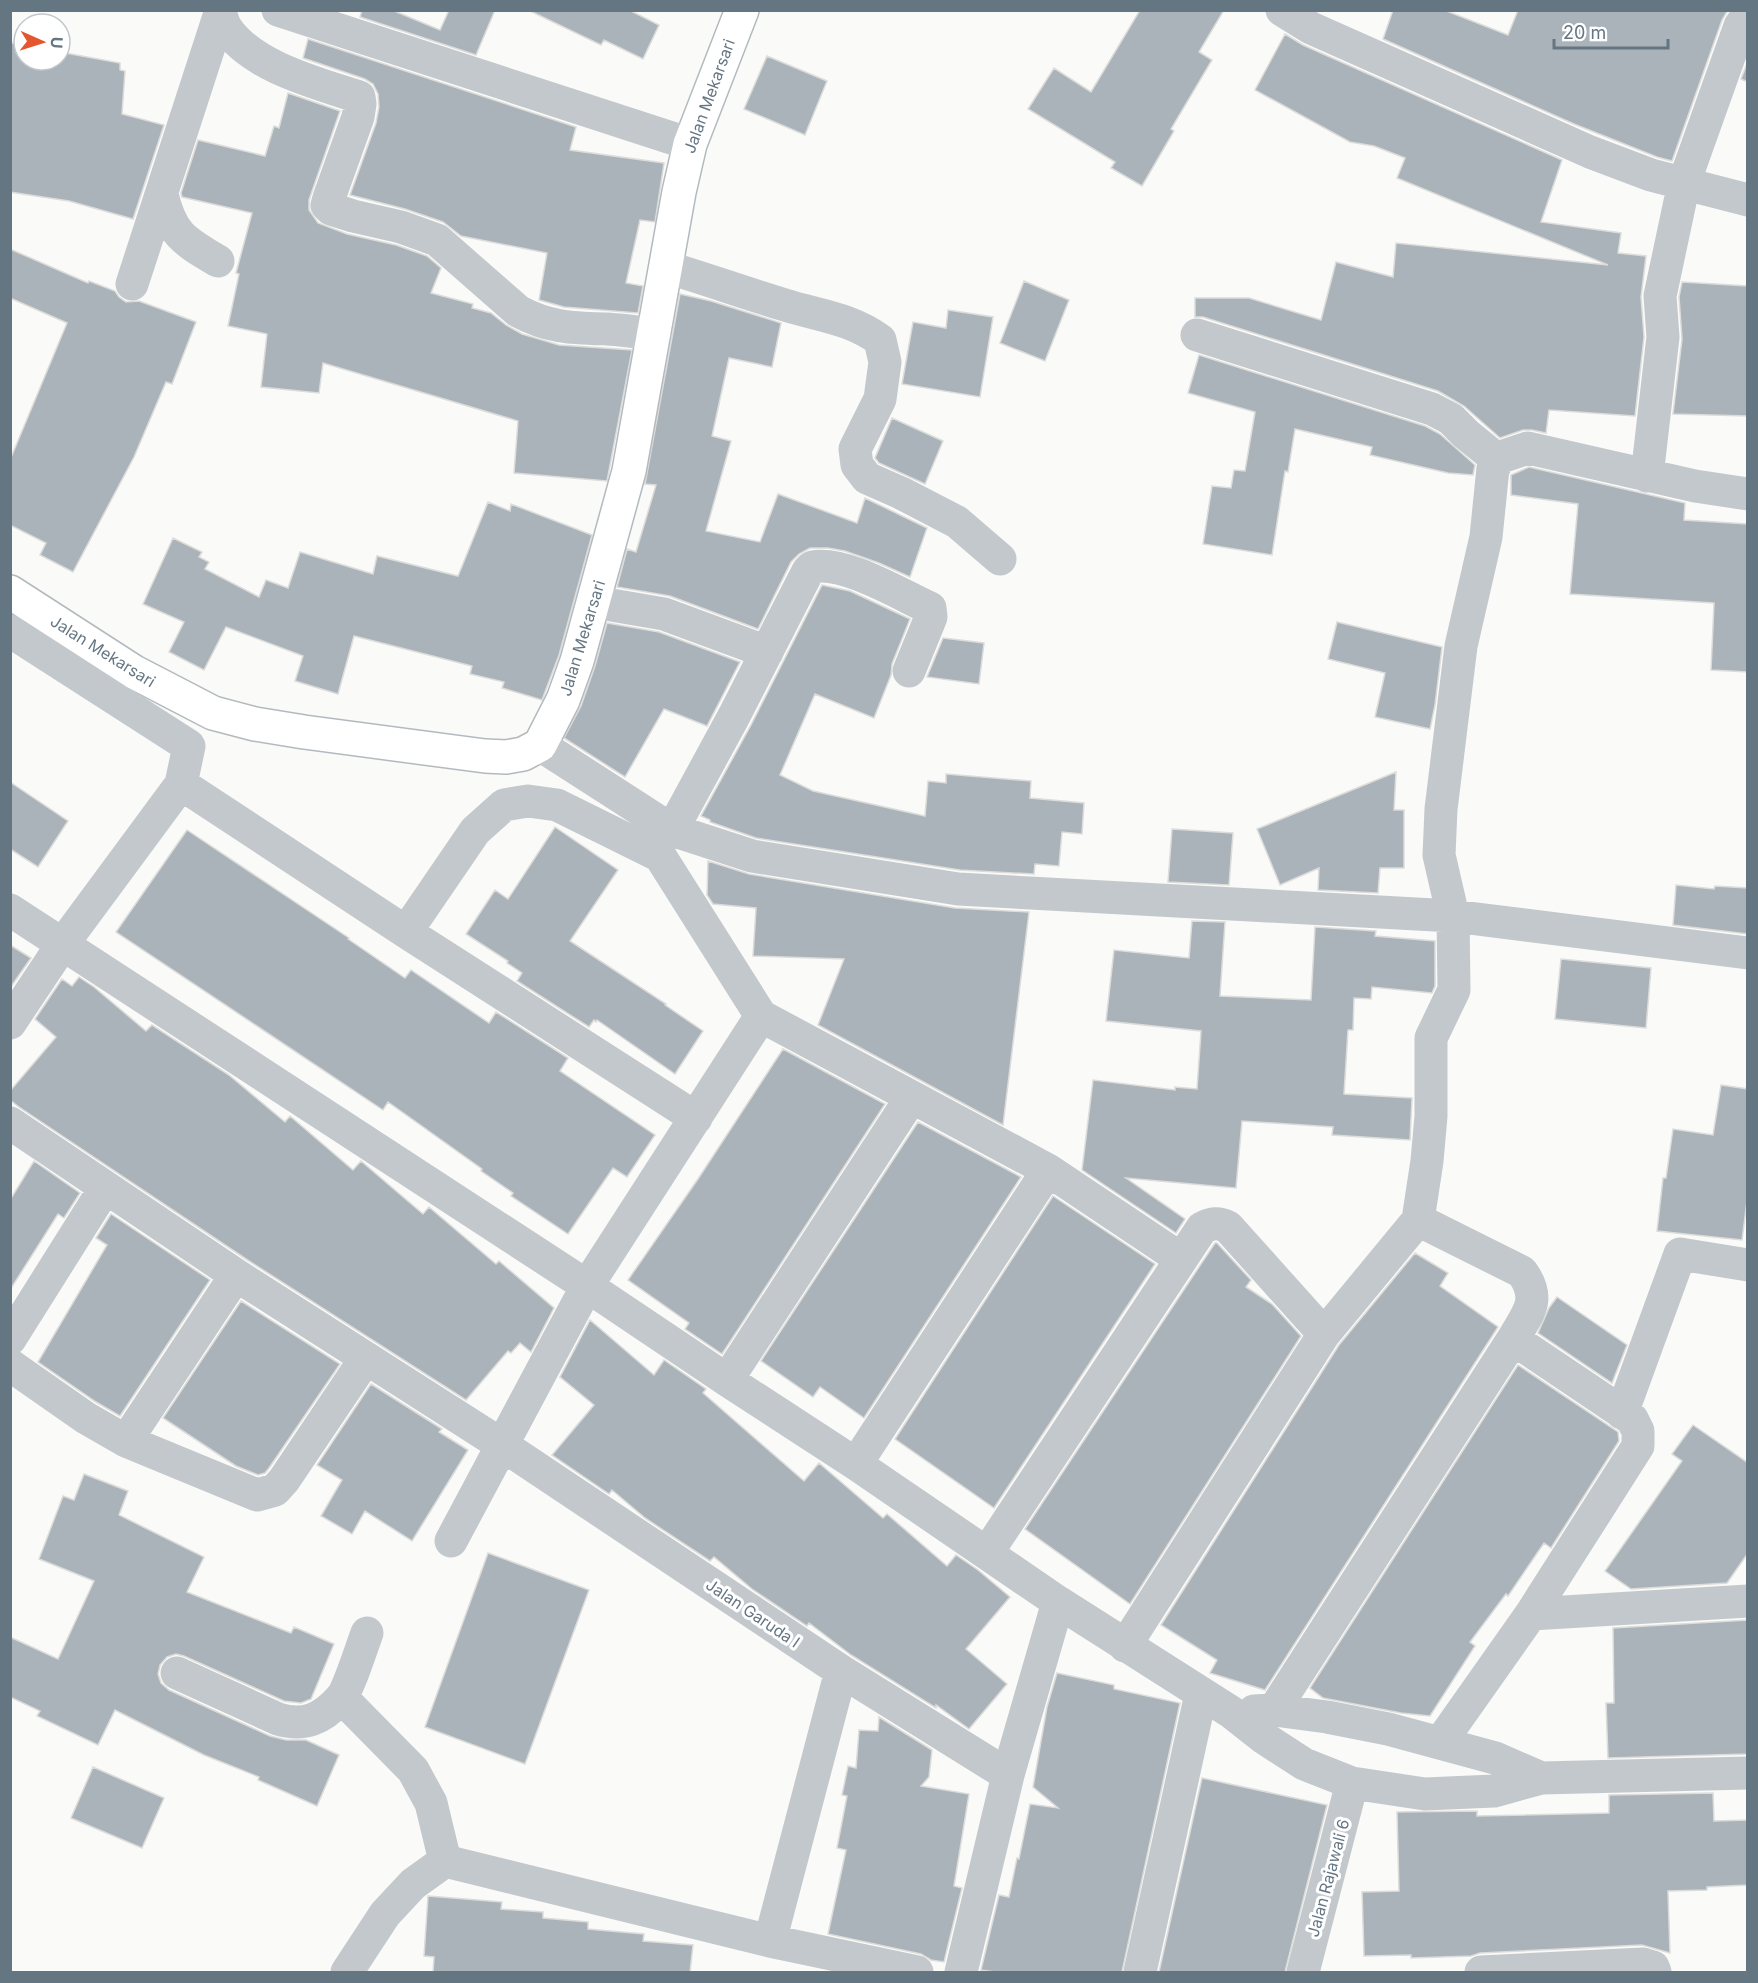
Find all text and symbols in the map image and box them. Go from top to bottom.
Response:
north arrow [12,12,72,72]
scale bar [1554,12,1668,50]
text: 20 m [1563,22,1606,43]
text: U [47,36,67,49]
street label: Jalan Mekarsari [679,36,739,156]
street label: Jalan Mekarsari [555,578,609,698]
street label: Jalan Mekarsari [47,611,159,691]
street label: Jalan Garuda I [702,1574,804,1652]
street label: Jalan Rajawali 6 [1303,1817,1353,1939]

